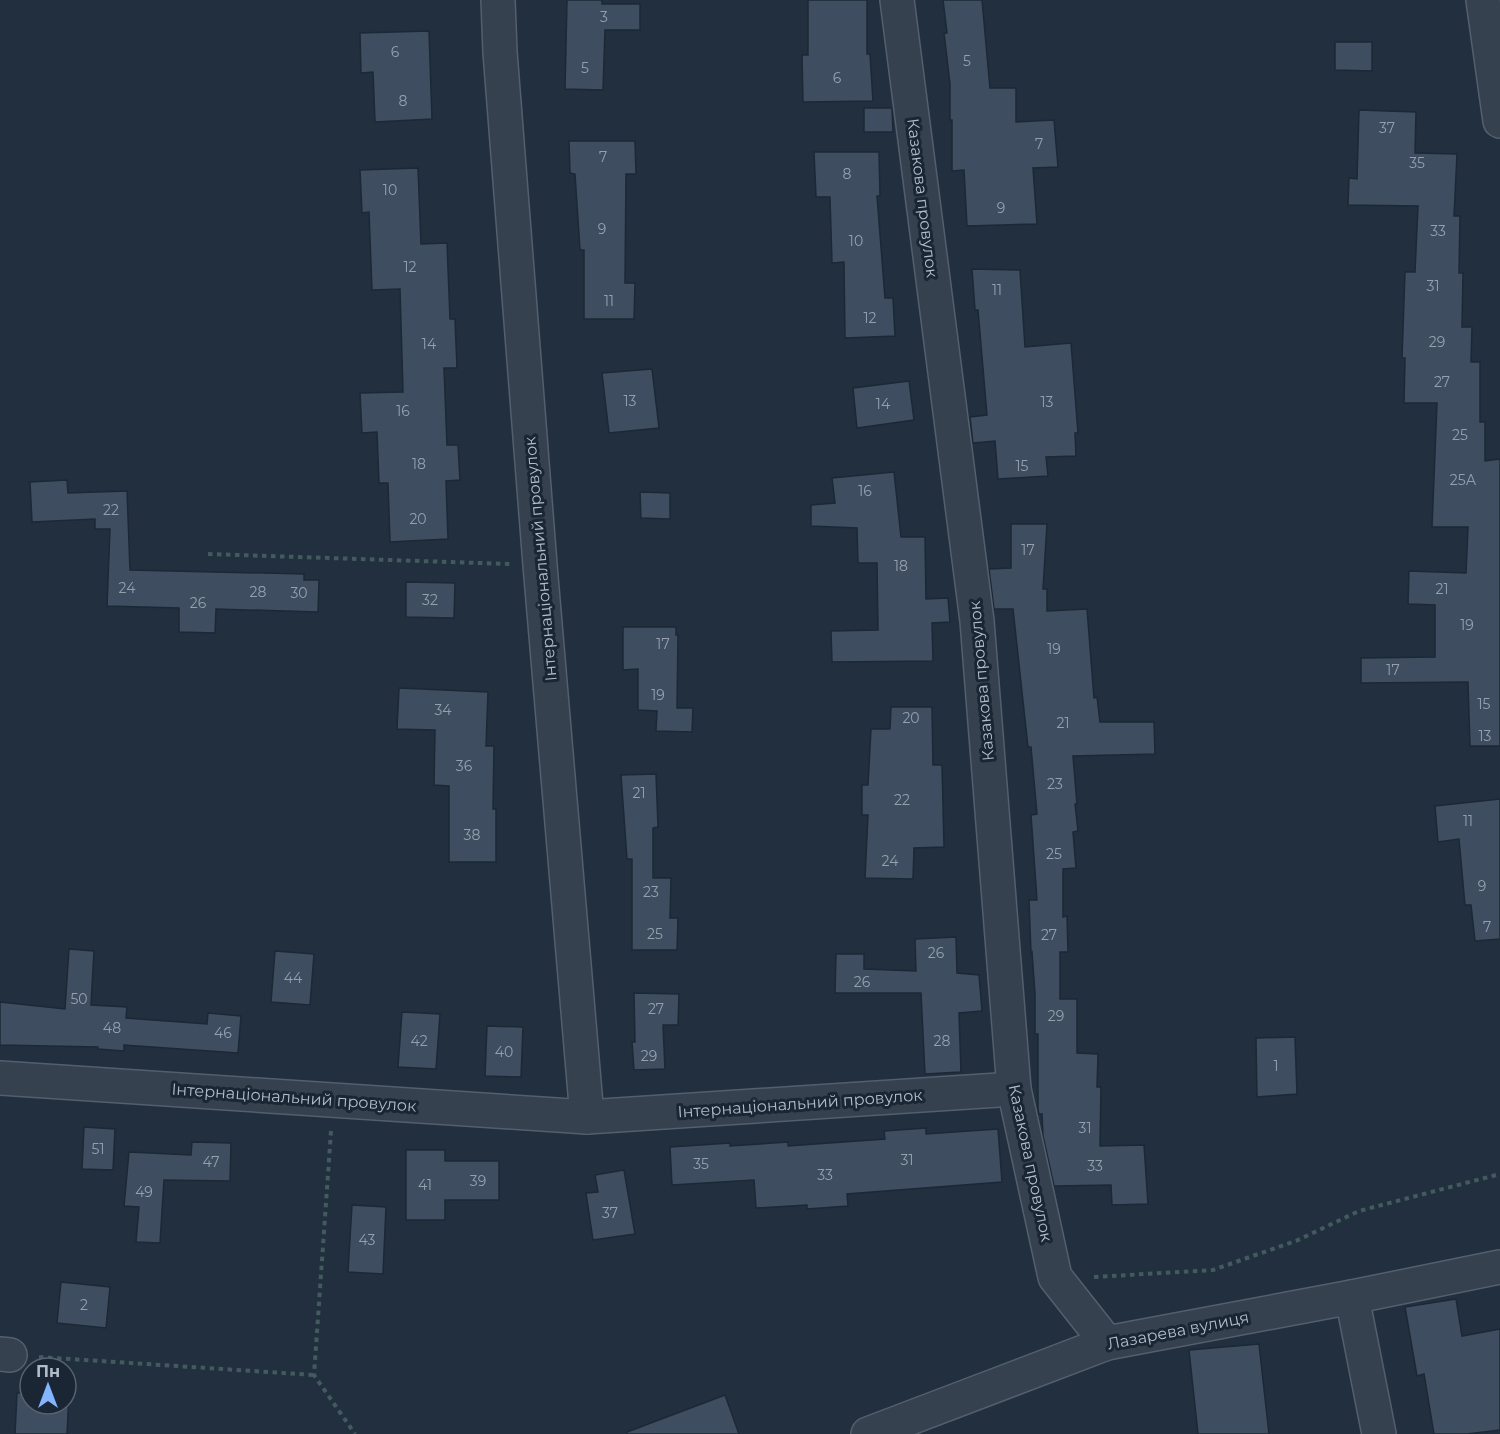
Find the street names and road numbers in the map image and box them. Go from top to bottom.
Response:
street label: Казакова провулок [903,117,942,280]
street label: Інтернаціональний провулок [520,435,561,682]
street label: Казакова провулок [965,600,998,762]
street label: Інтернаціональний провулок [171,1079,418,1116]
street label: Казакова провулок [1005,1083,1057,1244]
street label: Інтернаціональний провулок [677,1085,924,1122]
street label: Лазарева вулиця [1106,1307,1251,1354]

